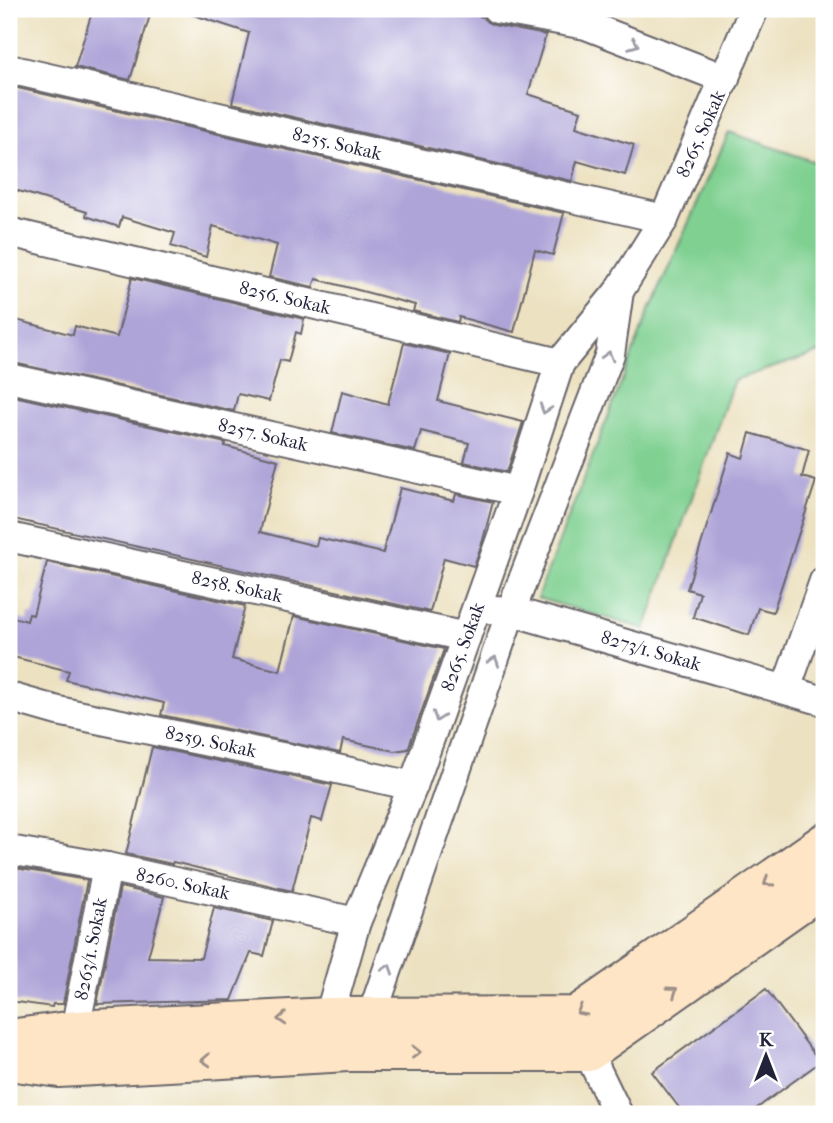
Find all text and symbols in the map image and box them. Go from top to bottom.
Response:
one-way arrow [627,35,639,49]
street label: 8265. Sokak [672,87,730,181]
street label: 8255. Sokak [290,123,384,165]
street label: 8256. Sokak [237,277,333,319]
one-way arrow [599,351,614,363]
one-way arrow [539,403,553,415]
street label: 8257. Sokak [216,414,310,456]
street label: 8258. Sokak [190,567,285,607]
street label: 8265. Sokak [437,599,489,695]
street label: 8273/1. Sokak [598,626,704,676]
one-way arrow [486,656,500,668]
one-way arrow [432,710,446,722]
street label: 8259. Sokak [163,722,259,762]
street label: 8260. Sokak [134,863,232,905]
one-way arrow [763,874,776,886]
street label: 8263/1. Sokak [70,896,112,1002]
one-way arrow [380,963,394,976]
one-way arrow [665,987,678,999]
one-way arrow [576,1002,589,1016]
one-way arrow [277,1012,288,1027]
north arrow [732,1021,802,1092]
text: K [759,1029,774,1051]
one-way arrow [411,1044,422,1060]
one-way arrow [200,1052,211,1067]

